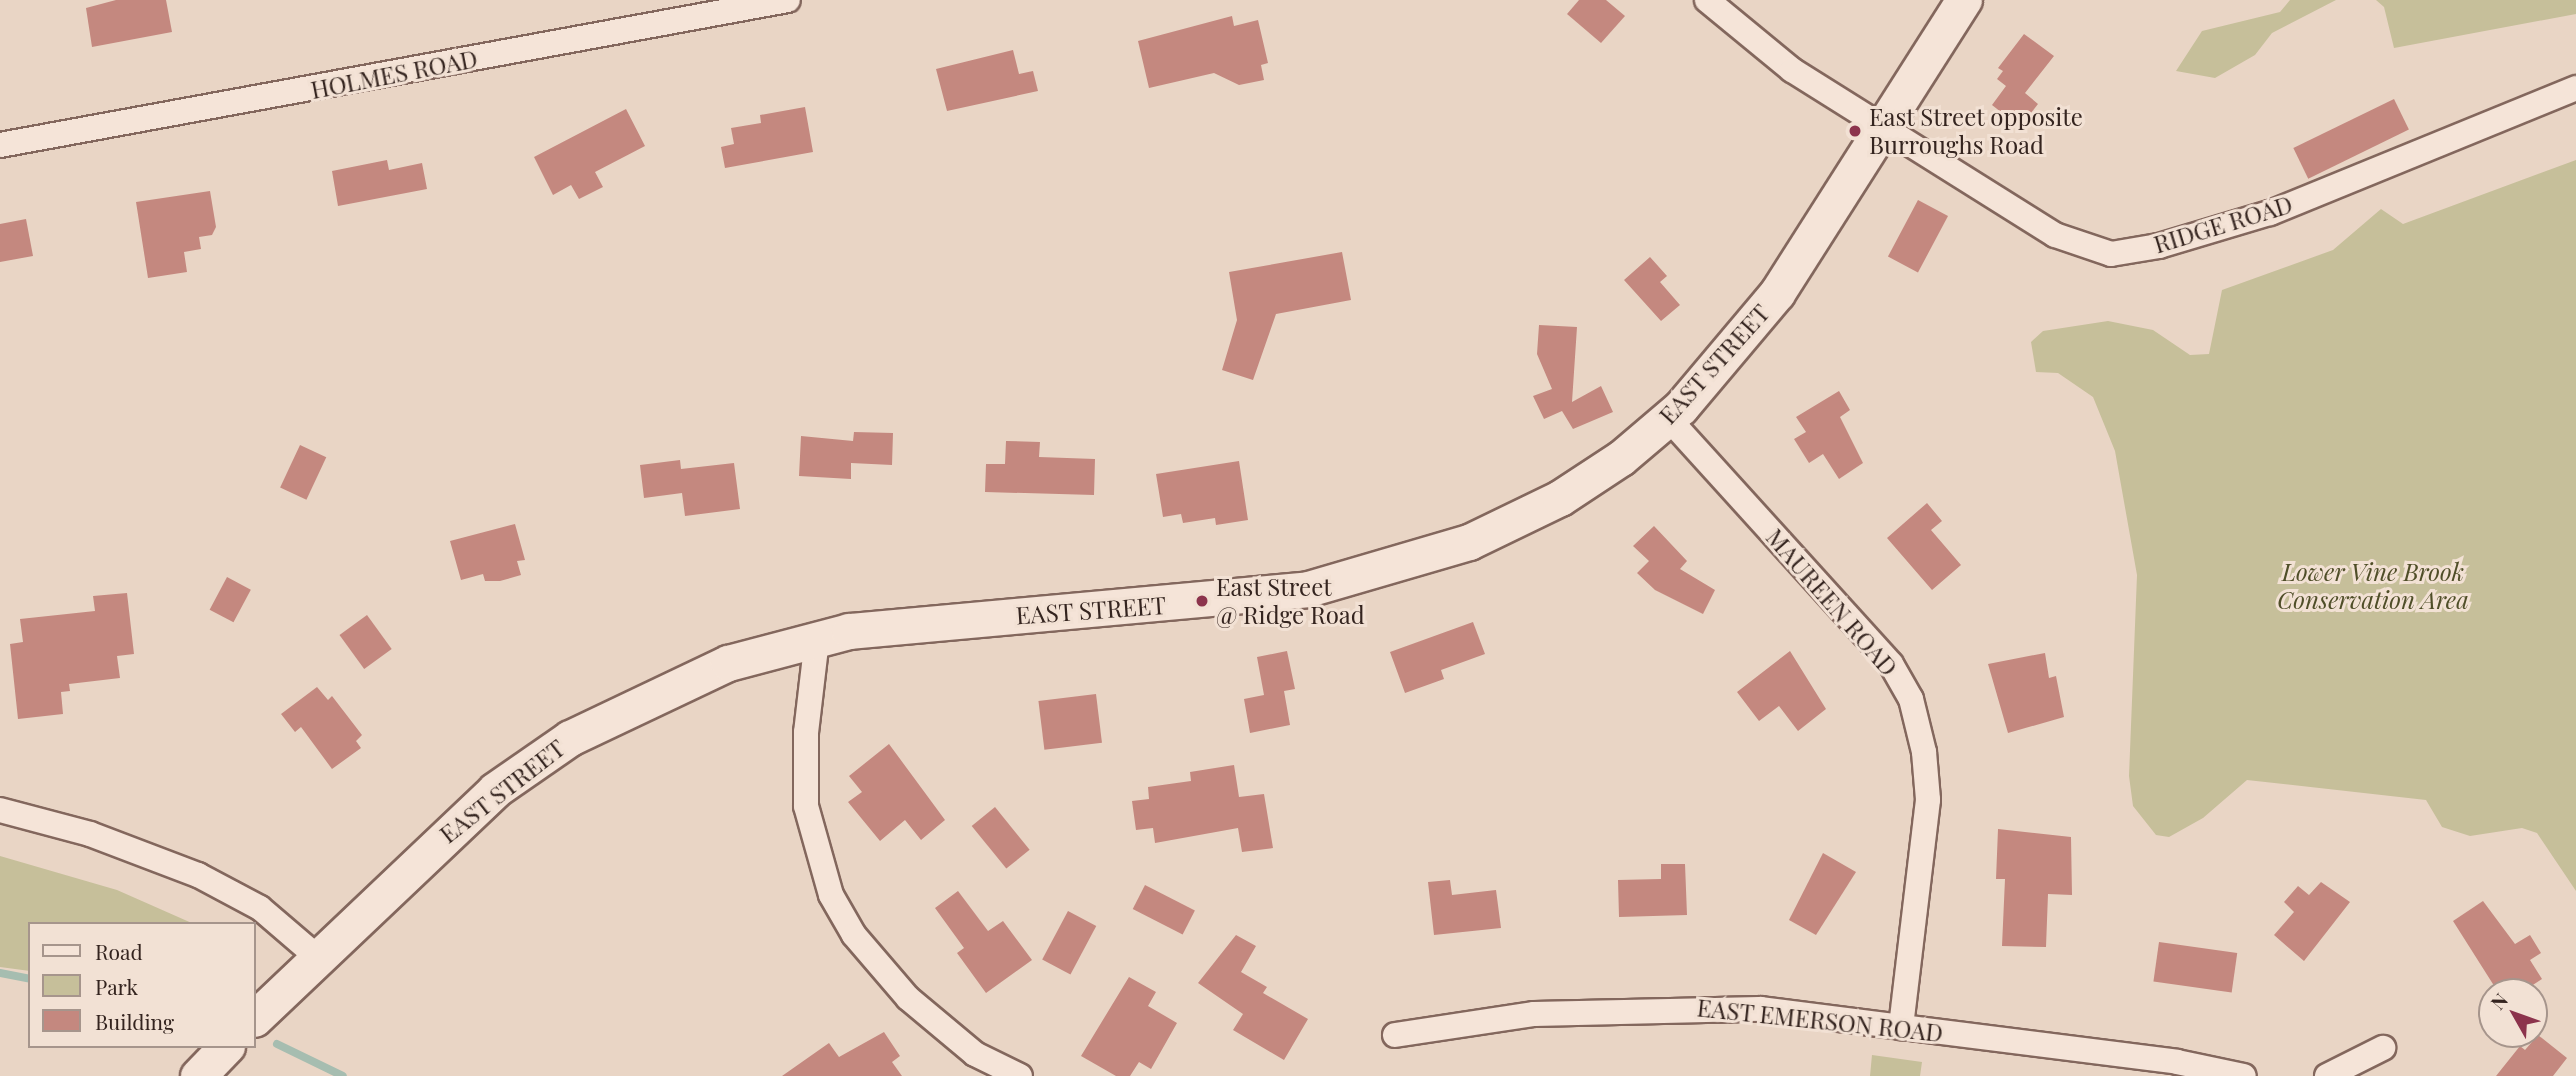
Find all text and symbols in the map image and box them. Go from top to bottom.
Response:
street label: HOLMES ROAD [308,44,480,104]
place label: East Street opposite Burroughs Road [1869,103,2084,159]
marker: East Street opposite Burroughs Road [1847,123,1863,139]
street label: RIDGE ROAD [2150,189,2296,259]
street label: EAST STREET [1653,298,1775,430]
street label: MAUREEN ROAD [1760,523,1904,681]
park label: Lower Vine Brook Conservation Area [2277,558,2469,614]
place label: East Street @ Ridge Road [1216,573,1365,629]
street label: EAST STREET [1015,590,1167,630]
marker: East Street @ Ridge Road [1194,593,1210,609]
street label: EAST STREET [434,733,570,849]
legend [28,922,256,1048]
text: Road [95,937,143,965]
text: Park [95,972,138,1000]
north arrow [2478,978,2548,1048]
text: N [2484,987,2513,1014]
street label: EAST EMERSON ROAD [1695,993,1945,1047]
text: Building [95,1007,174,1035]

